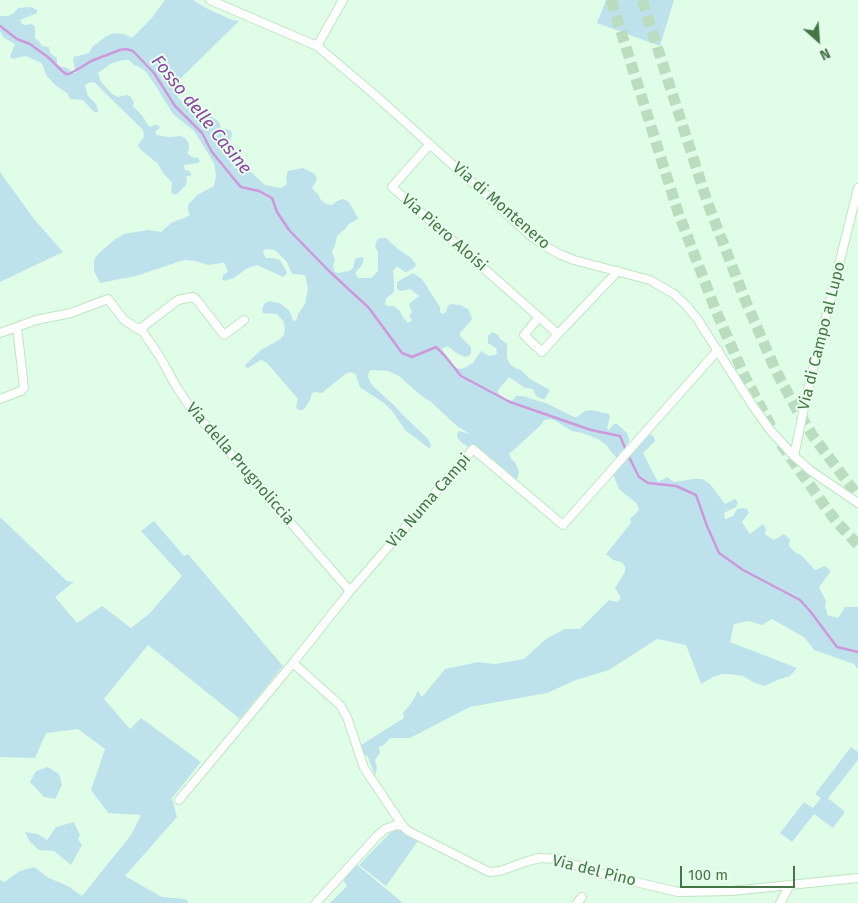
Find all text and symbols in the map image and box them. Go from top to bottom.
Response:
north arrow [793,15,843,65]
text: N [817,44,833,64]
water label: Fosso delle Casine [146,51,256,179]
street label: Via di Montenero [448,158,554,254]
street label: Via Piero Aloisi [397,190,491,276]
street label: Via di Campo al Lupo [794,260,850,412]
street label: Via della Prugnoliccia [182,399,298,529]
street label: Via Numa Campi [383,450,475,552]
street label: Via del Pino [550,851,638,891]
scale bar [683,856,798,888]
text: 100 m [688,866,728,884]

